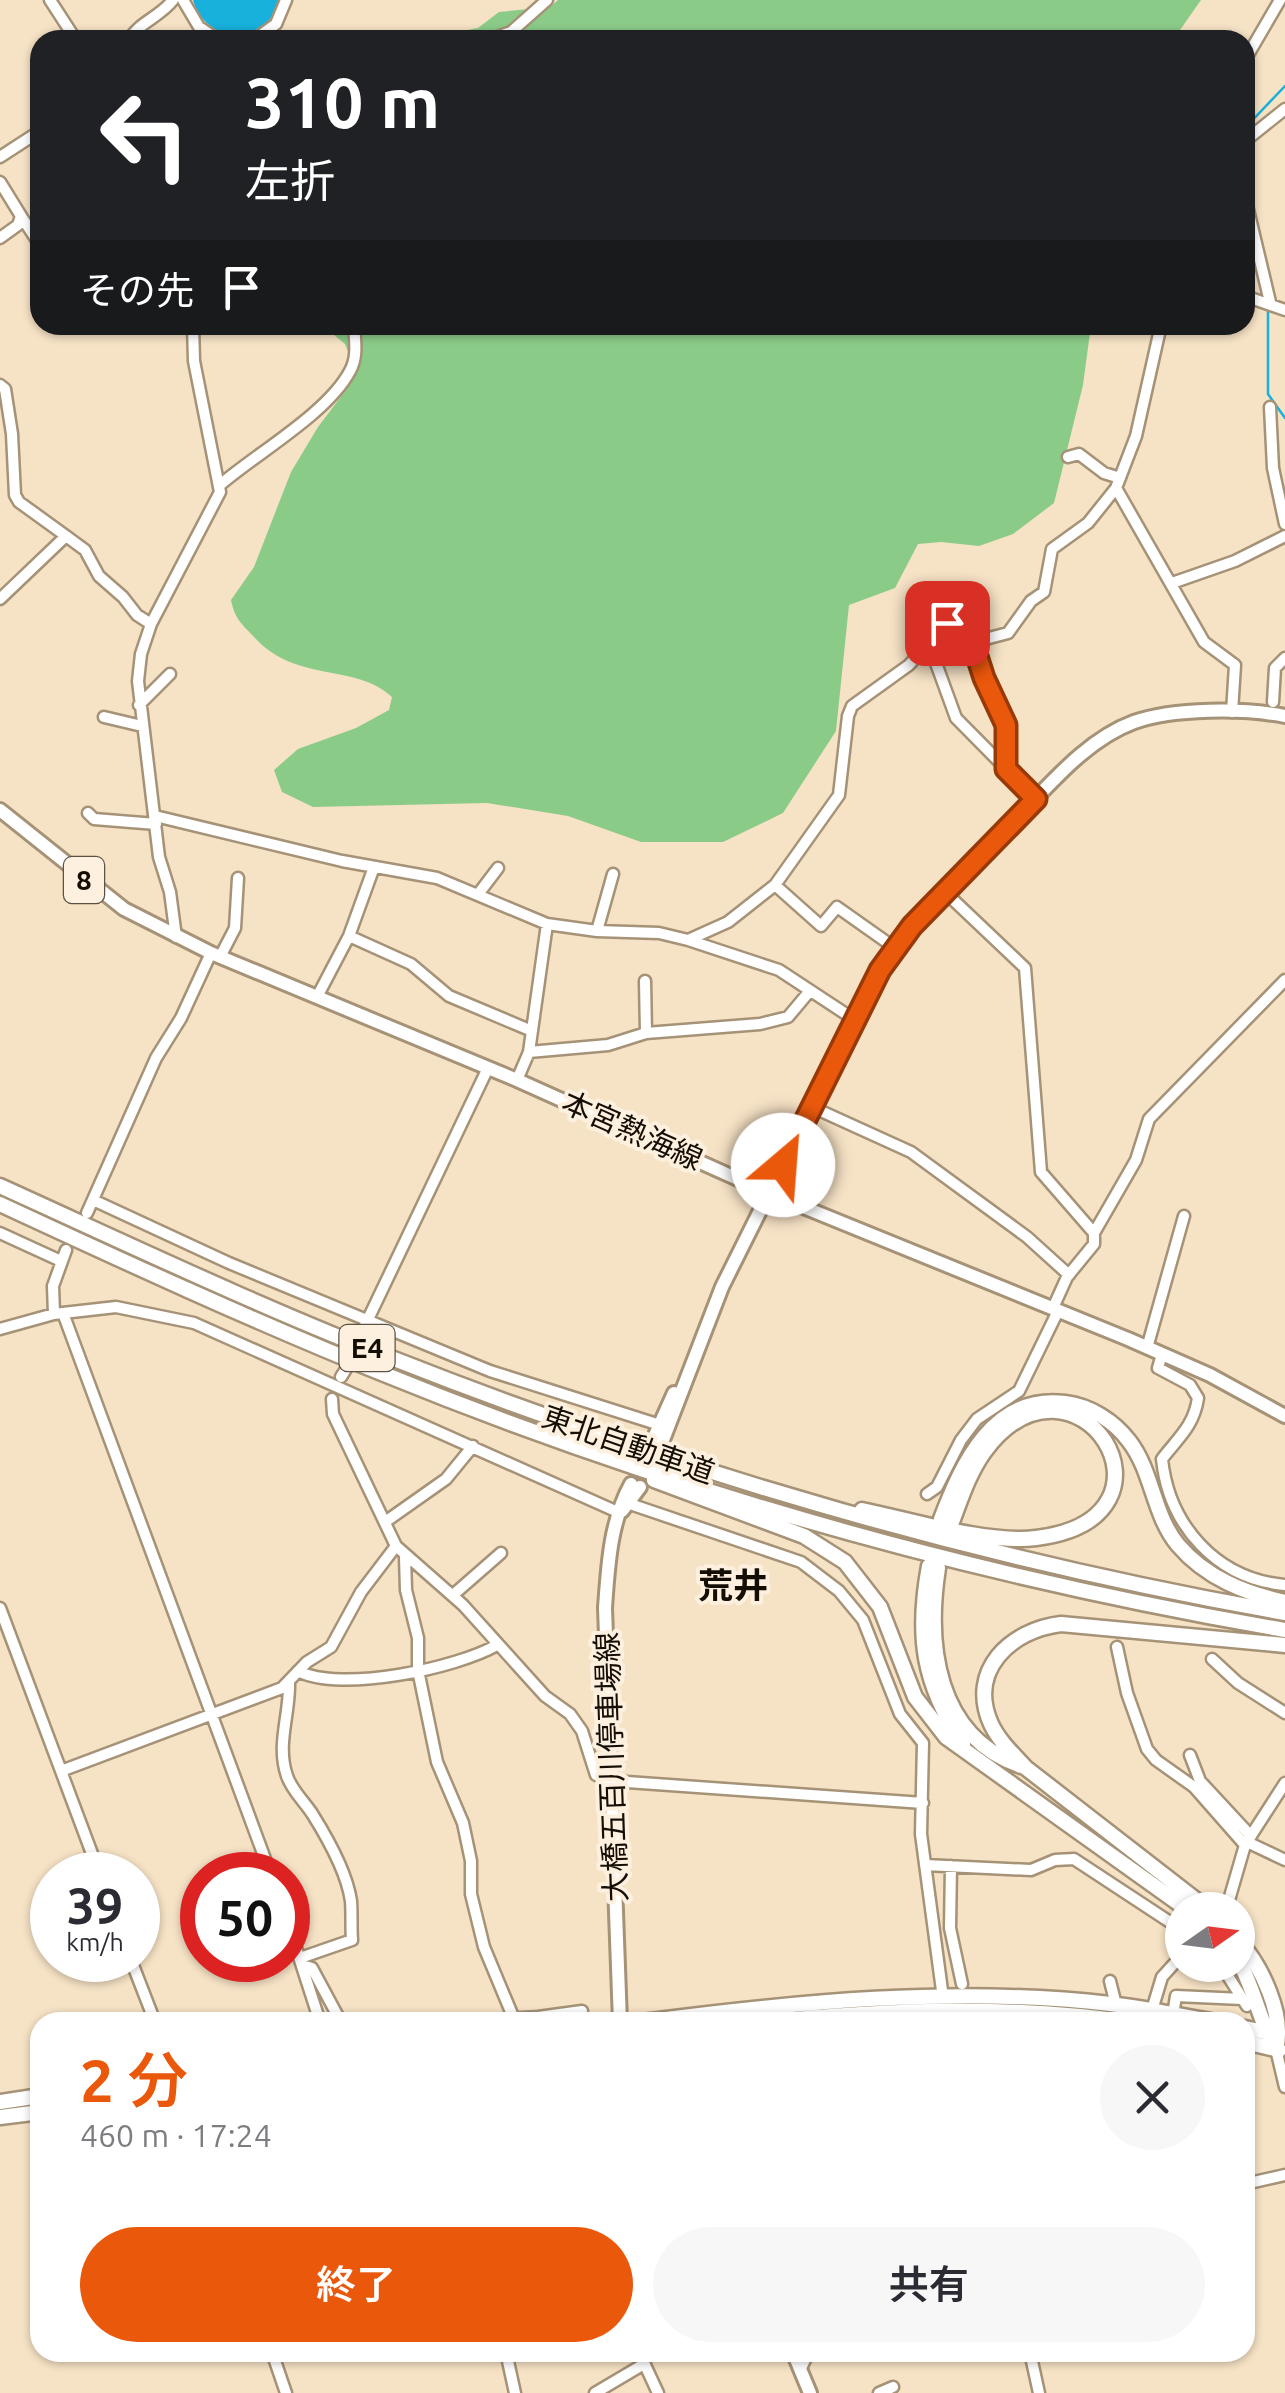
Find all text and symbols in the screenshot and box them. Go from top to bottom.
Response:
text: 310 m [245,63,440,141]
icon: left [80,70,210,200]
text: 左折 [245,155,335,206]
icon: arrive [214,260,269,315]
text: その先 [80,269,194,311]
pin [905,581,990,666]
icon: arrive [920,596,975,651]
road number: 8 [64,857,104,903]
street label: 本宮熱海線 [557,1084,708,1176]
position arrow [731,1113,835,1217]
road number: E4 [340,1325,394,1371]
street label: 東北自動車道 [538,1399,719,1489]
district label: 荒井 [698,1565,768,1605]
street label: 大橋五百川停車場線 [589,1632,633,1903]
speed limit sign: 50 [180,1852,310,1982]
text: 39 [67,1877,123,1933]
north arrow [1165,1892,1255,1982]
map controls [1165,1892,1255,1982]
text: km/h [66,1928,124,1956]
button: close [1100,2045,1205,2150]
text: 2 分 [80,2046,188,2113]
text: 460 m · 17:24 [80,2117,272,2153]
button: 終了 [80,2227,633,2342]
button: 共有 [653,2227,1205,2342]

